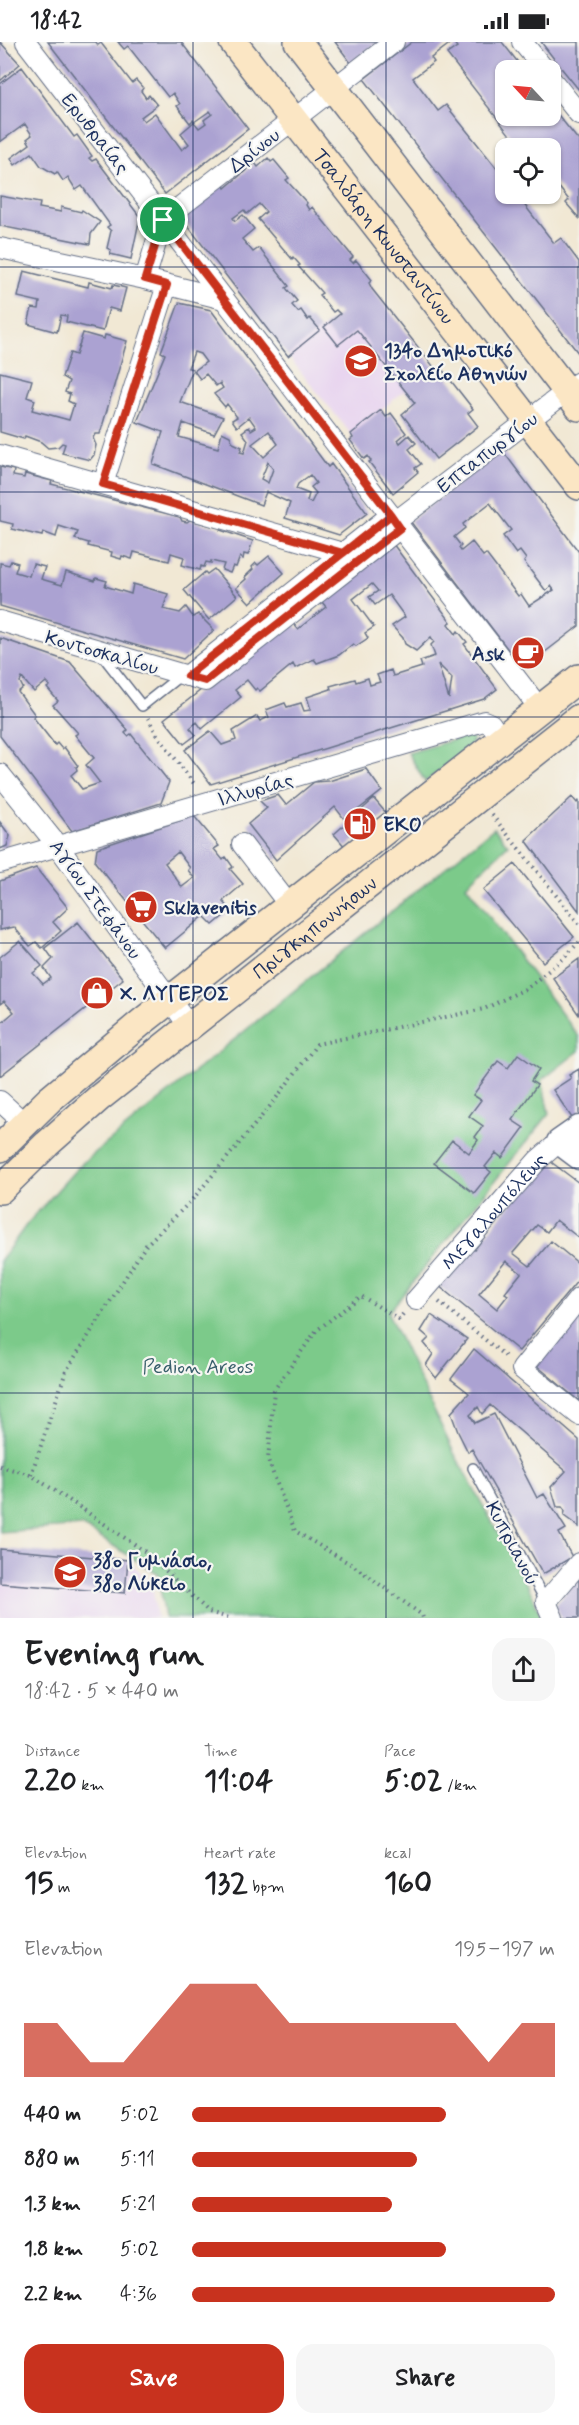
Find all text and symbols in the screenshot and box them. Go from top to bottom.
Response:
text: 18:42 [30,7,82,35]
north arrow [495,60,561,126]
map controls [495,60,561,204]
street label: Ερυθραίας [55,88,135,180]
street label: Δρίνου [223,122,286,180]
button: locate [495,138,561,204]
street label: Τσαλδάρη Κωνσταντίνου [306,143,460,331]
pin [137,194,188,245]
icon: arrive [146,203,179,236]
place label: 134ο Δημοτικό Σχολείο Αθηνών [384,338,527,388]
school or university icon: 134ο Δημοτικό Σχολείο Αθηνών [343,343,379,379]
street label: Επταπυργίου [432,406,544,500]
street label: Κοντοσκαλίου [42,624,161,682]
cafe icon: Ask [510,635,546,671]
place label: Ask [472,641,506,668]
street label: Ιλλυρίας [214,767,297,814]
fuel station icon: EKO [342,806,378,842]
place label: EKO [383,812,422,839]
street label: Αγίου Στεφάνου [42,835,147,965]
street label: Πριγκηποννήσων [248,871,383,986]
supermarket icon: Sklavenitis [123,889,159,925]
place label: Sklavenitis [164,895,257,922]
shop icon: Χ. ΛΥΓΕΡΟΣ [79,975,115,1011]
place label: Χ. ΛΥΓΕΡΟΣ [120,981,229,1008]
street label: Μεγαλουπόλεως [436,1147,553,1277]
park label: Pedion Areos [143,1354,253,1381]
street label: Κυπριανού [478,1497,545,1591]
place label: 38ο Γυμνάσιο, 38ο Λύκειο [93,1548,212,1598]
school or university icon: 38ο Γυμνάσιο, 38ο Λύκειο [52,1554,88,1590]
text: Evening run [24,1633,204,1677]
button: share [492,1638,555,1701]
text: 18:42 · 5 × 440 m [24,1678,179,1705]
text: Distance [24,1741,80,1762]
text: Time [204,1741,238,1762]
text: Pace [384,1741,416,1762]
text: 2.20 [24,1762,77,1801]
text: 11:04 [204,1762,273,1801]
text: 5:02 [384,1762,443,1801]
text: km [77,1775,104,1796]
text: /km [443,1775,477,1796]
text: Elevation [24,1843,87,1864]
text: Heart rate [204,1843,276,1864]
text: kcal [384,1843,411,1864]
text: 15 [24,1864,53,1903]
text: 132 [204,1864,248,1903]
text: 160 [384,1864,432,1903]
text: m [53,1877,70,1898]
text: bpm [248,1877,285,1898]
text: Elevation [24,1936,103,1963]
text: 195–197 m [454,1936,555,1963]
text: 440 m [24,2101,81,2128]
text: 5:02 [120,2101,159,2128]
text: 880 m [24,2146,80,2173]
text: 5:11 [120,2146,155,2173]
text: 1.3 km [24,2191,81,2218]
text: 5:21 [120,2191,156,2218]
text: 1.8 km [24,2236,83,2263]
text: 5:02 [120,2236,159,2263]
text: 2.2 km [24,2281,82,2308]
text: 4:36 [120,2281,157,2308]
button: Save [24,2344,284,2413]
button: Share [296,2344,555,2413]

